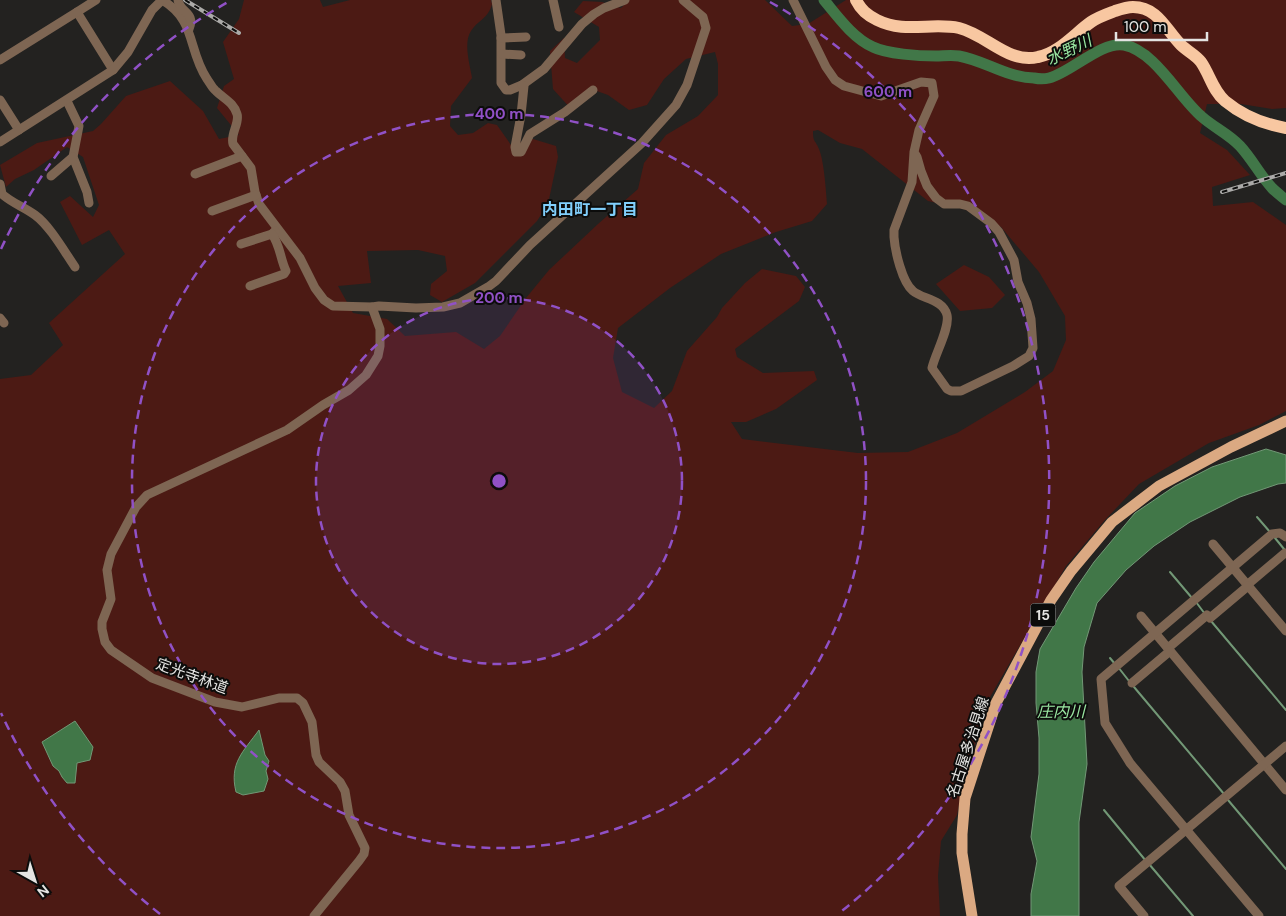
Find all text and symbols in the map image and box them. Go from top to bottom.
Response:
scale bar [1116,10,1207,42]
text: 100 m [1124,17,1167,37]
water label: 水野川 [1043,29,1097,70]
text: 600 m [864,82,912,102]
text: 400 m [475,104,523,124]
district label: 内田町一丁目 [542,199,638,220]
text: 200 m [475,288,523,308]
centre of rings [490,472,508,490]
road number: 15 [1030,604,1056,626]
street label: 定光寺林道 [153,654,231,698]
street label: 名古屋多治見線 [942,694,994,800]
water label: 庄内川 [1037,701,1087,722]
north arrow [10,856,60,906]
text: N [34,881,53,901]

